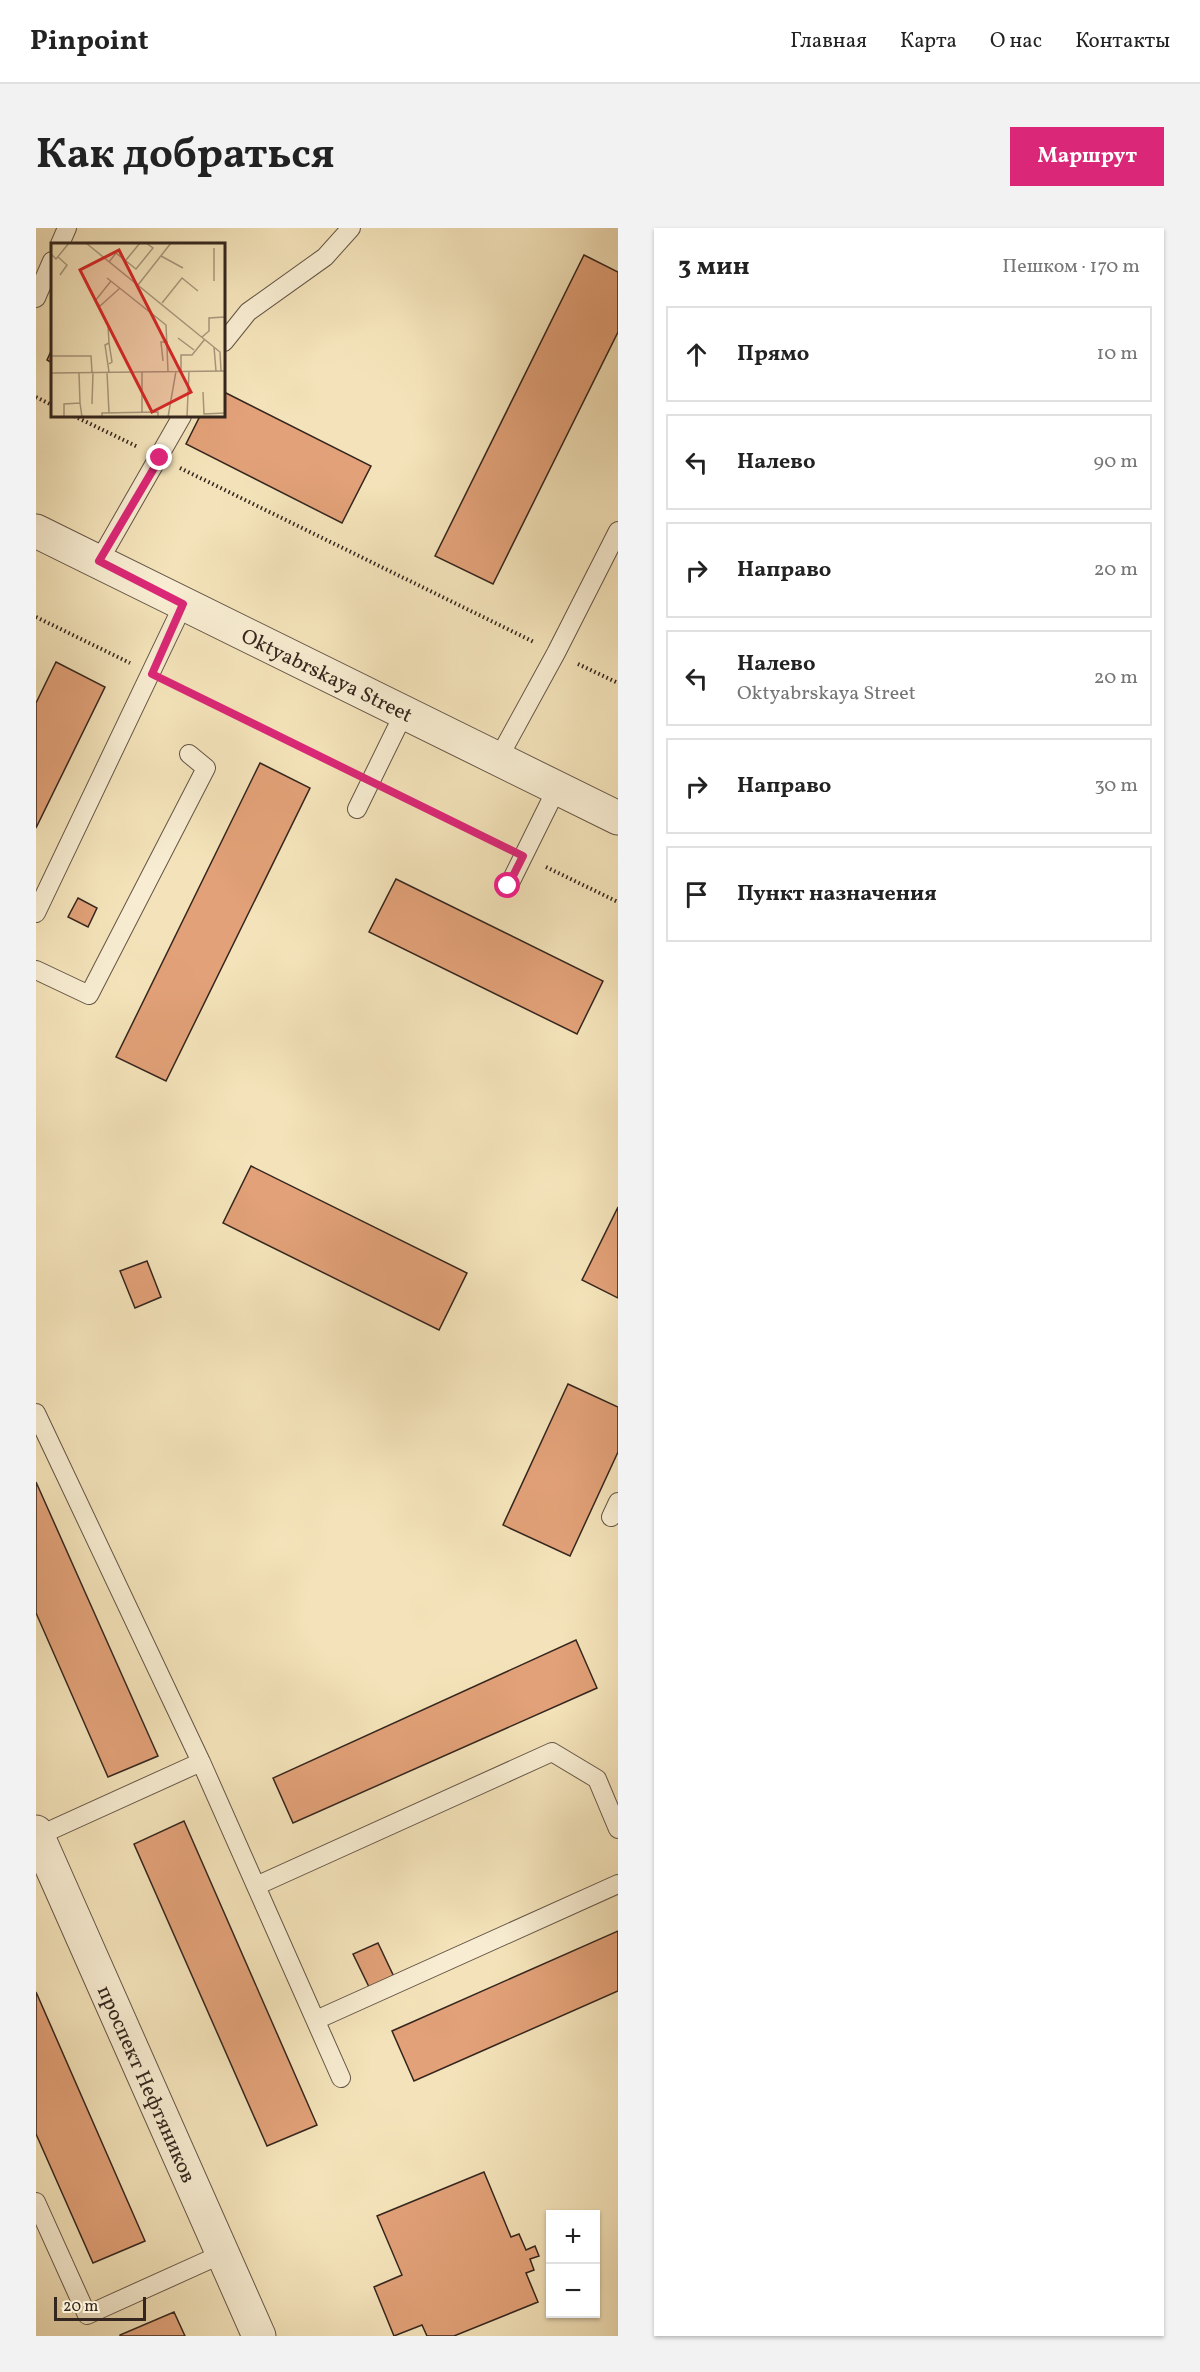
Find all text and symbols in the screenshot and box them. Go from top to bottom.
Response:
text: Pinpoint [30,22,148,61]
text: Главная [790,27,867,56]
text: Карта [900,27,957,56]
text: О нас [990,27,1042,56]
text: Контакты [1075,27,1170,56]
text: Как добраться [36,127,335,186]
button: Маршрут [1010,127,1164,186]
inset map [51,243,225,417]
text: 3 мин [678,249,750,285]
text: Пешком · 170 m [1002,253,1140,281]
icon: ahead [680,338,713,371]
text: Прямо [737,339,809,370]
text: 10 m [1097,340,1138,368]
route end [146,444,172,470]
icon: left [680,446,713,479]
text: Налево [737,447,816,478]
text: 90 m [1094,448,1138,476]
icon: right [680,554,713,587]
text: Направо [737,555,831,586]
text: 20 m [1094,556,1138,584]
street label: Oktyabrskaya Street [236,622,417,730]
text: Налево [737,649,816,680]
icon: left [680,662,713,695]
text: 20 m [1094,664,1138,692]
text: Oktyabrskaya Street [737,680,916,708]
icon: right [680,770,713,803]
text: Направо [737,771,831,802]
text: 30 m [1094,772,1138,800]
route start [494,872,520,898]
icon: arrive [680,878,713,911]
text: Пункт назначения [737,879,937,910]
street label: проспект Нефтяников [89,1981,202,2188]
map controls [546,2210,600,2318]
button: + [546,2210,600,2264]
button: − [546,2264,600,2318]
scale bar [54,2294,146,2322]
text: 20 m [63,2296,98,2318]

